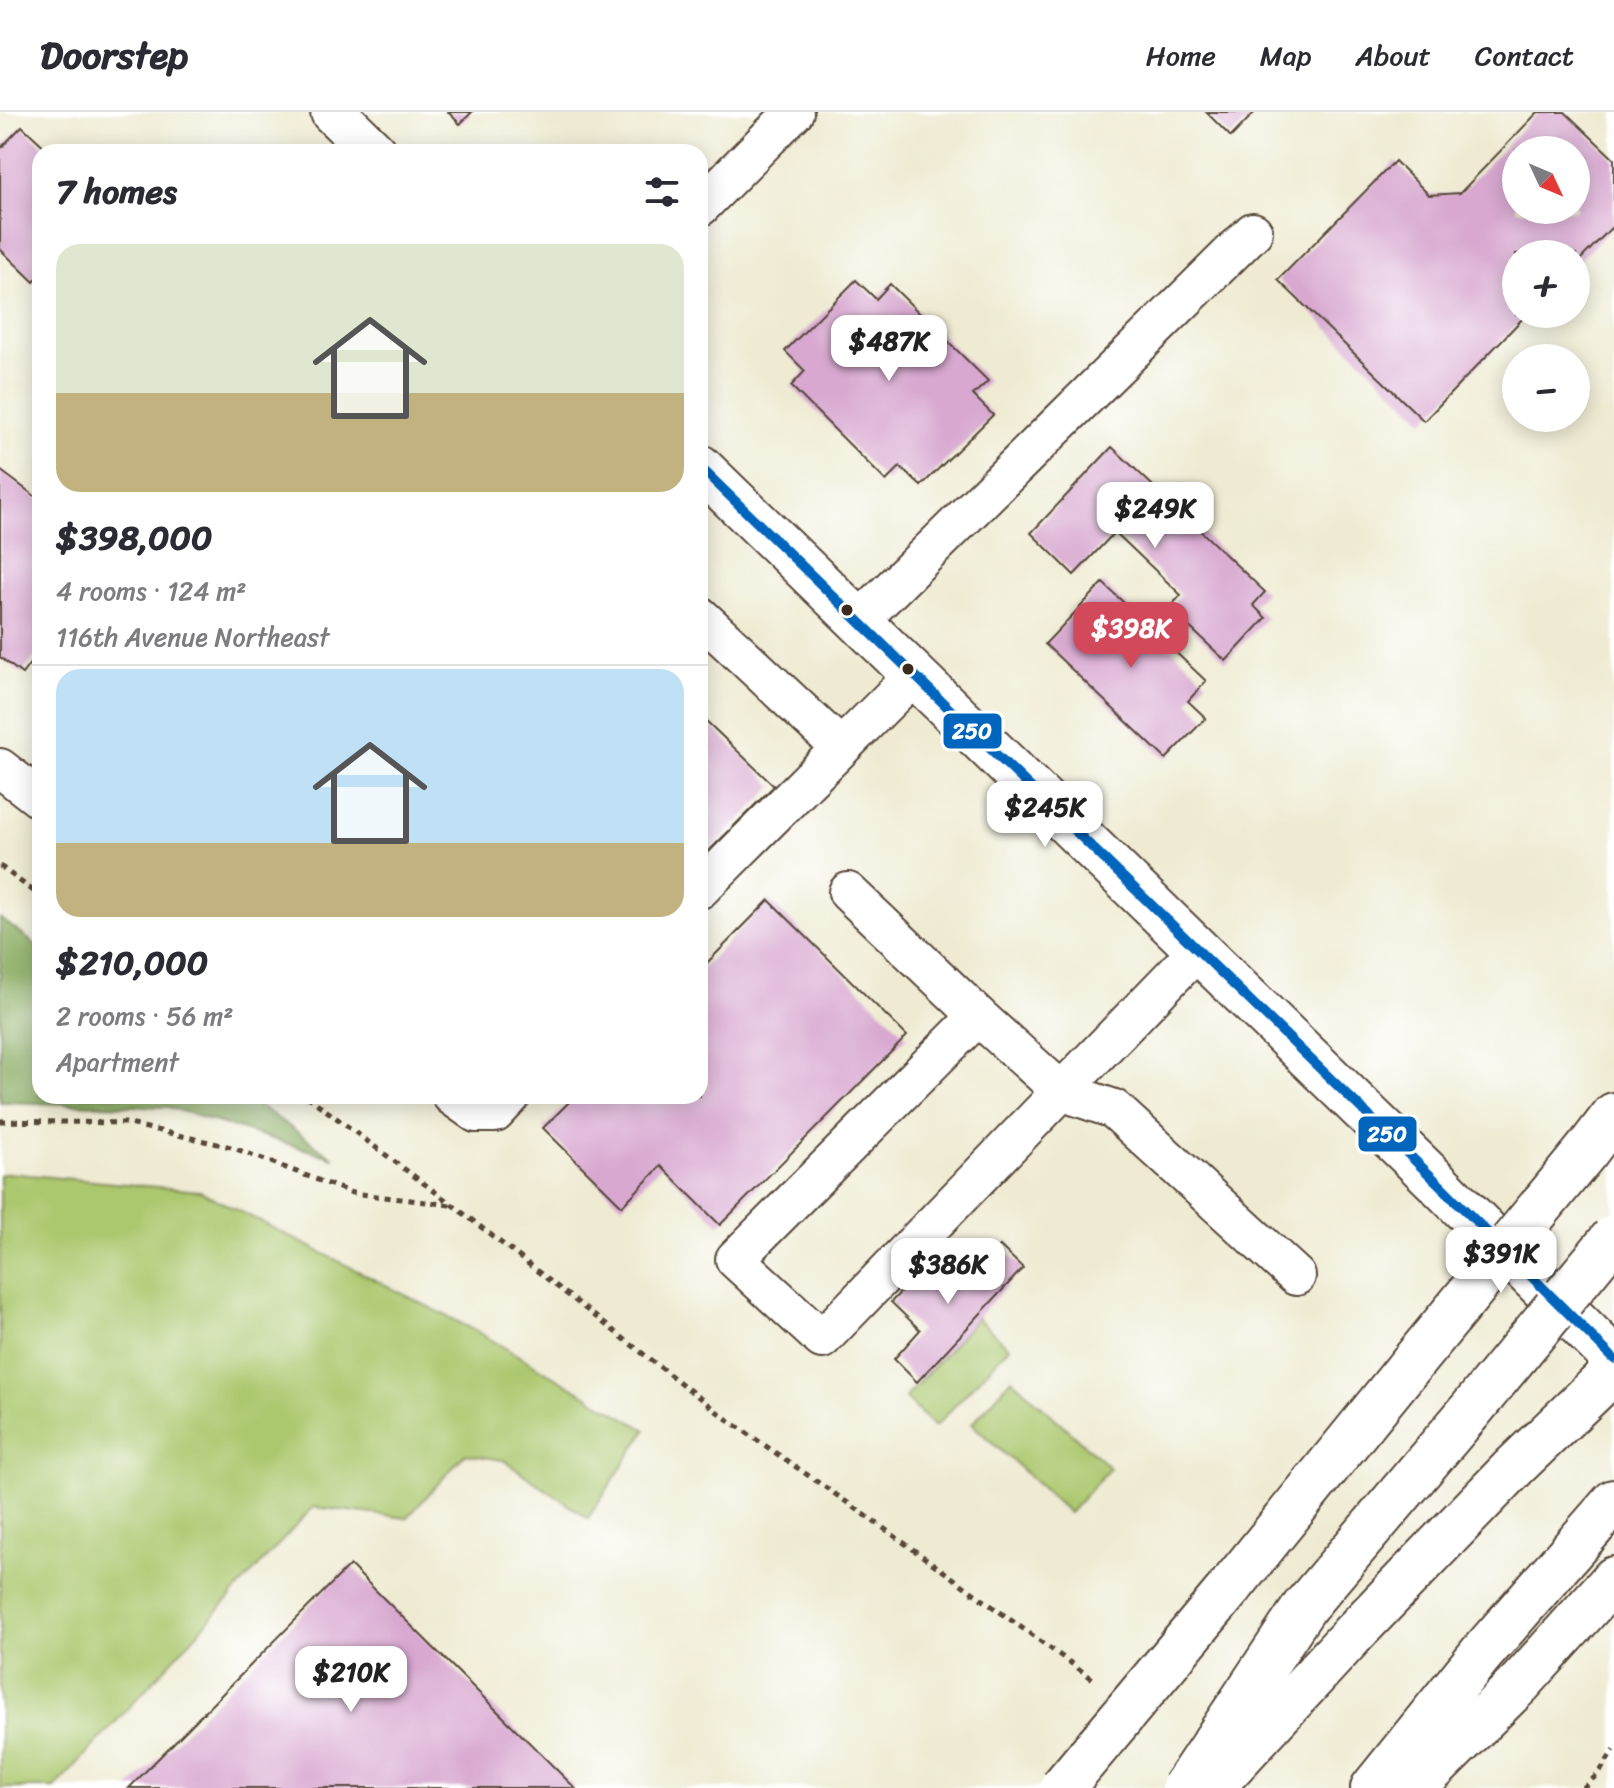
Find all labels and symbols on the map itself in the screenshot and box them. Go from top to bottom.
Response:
north arrow [1502,136,1590,224]
pin: $487K [833,315,945,383]
pin: $249K [1099,482,1211,550]
unlabelled marker [839,602,855,618]
pin: $398K [1075,602,1187,670]
unlabelled marker [900,661,916,677]
line badge: 250 [942,712,1003,750]
text: 250 [951,712,992,751]
pin: $245K [989,781,1101,849]
line badge: 250 [1357,1115,1418,1153]
text: 250 [1366,1115,1407,1154]
pin: $391K [1445,1227,1557,1295]
pin: $386K [892,1238,1004,1306]
pin: $210K [295,1646,407,1714]

